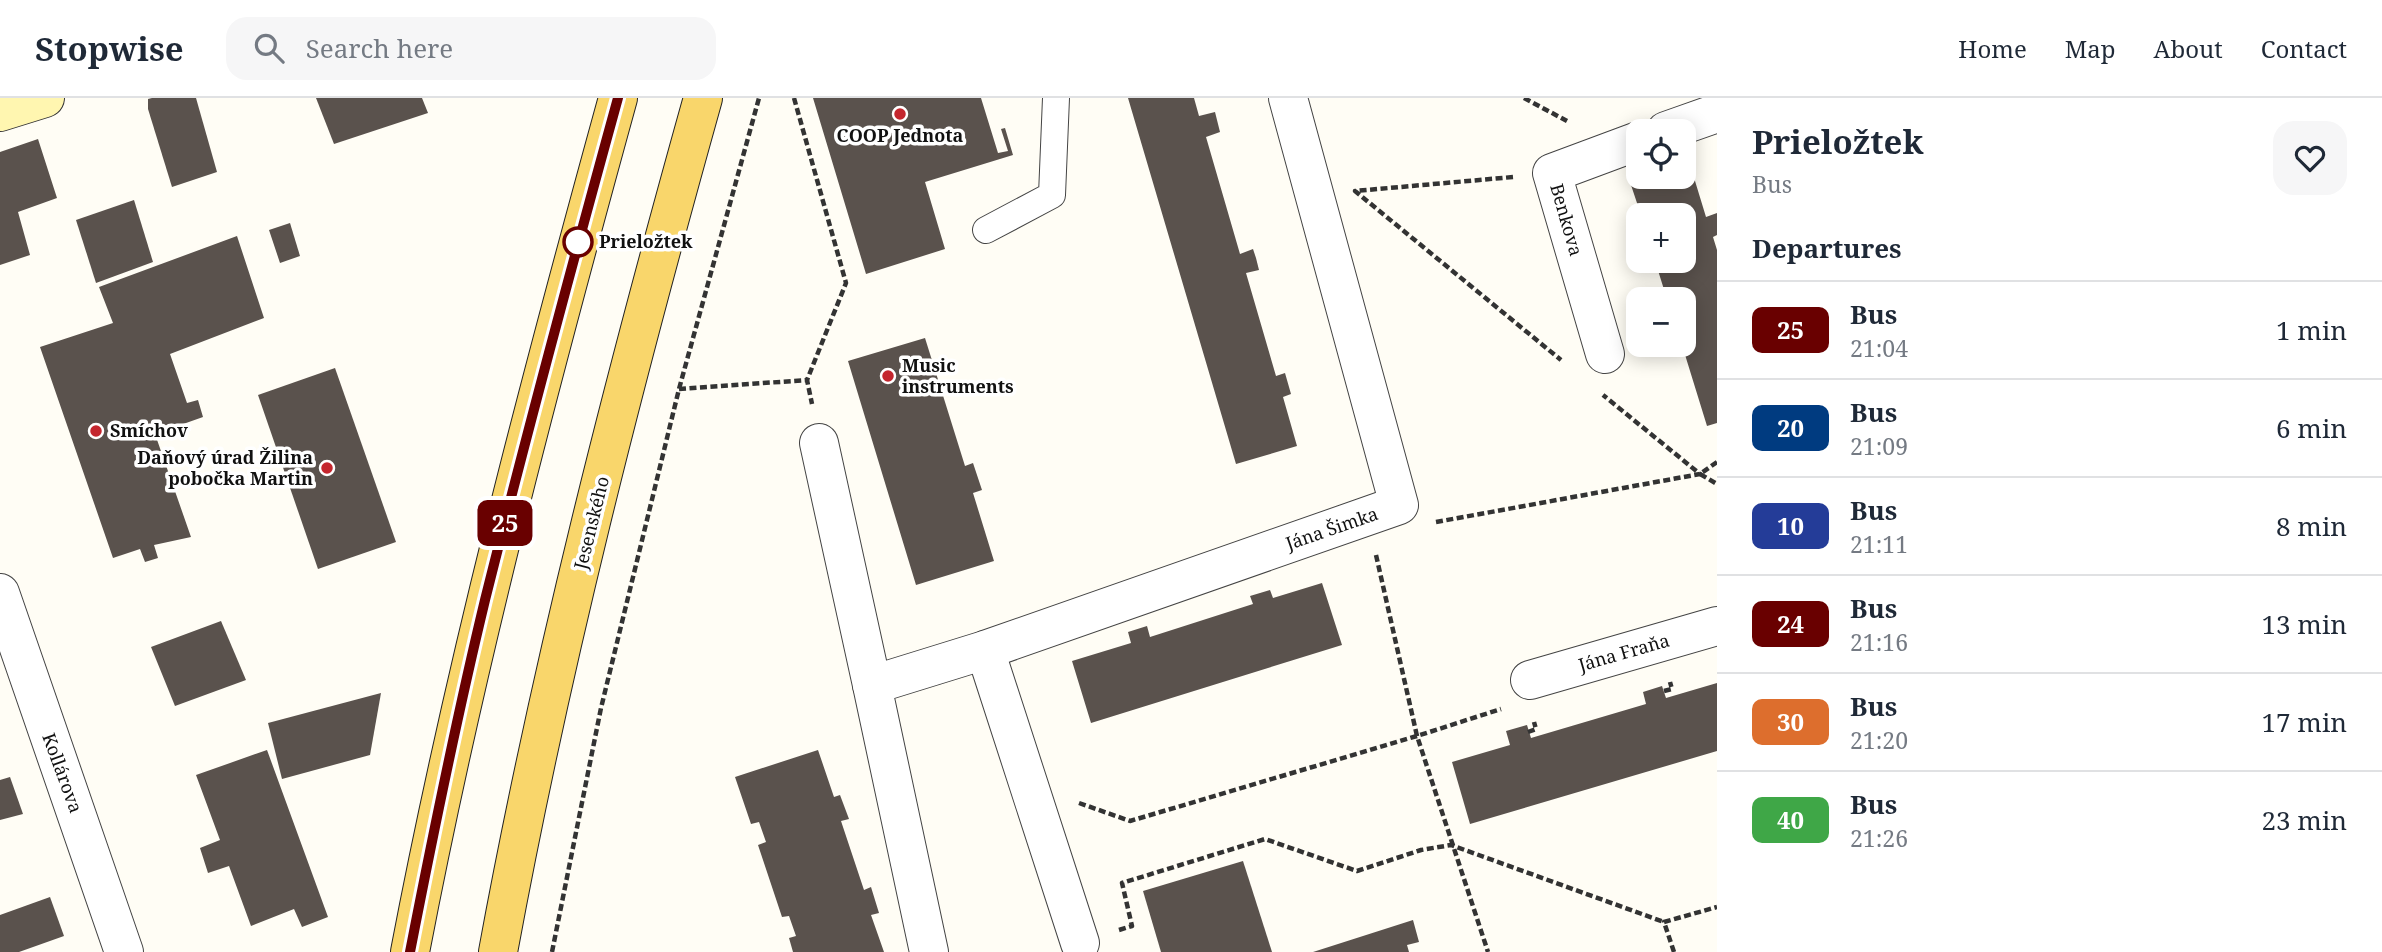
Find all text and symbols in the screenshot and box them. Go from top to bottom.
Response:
search box [226,17,716,80]
text: Stopwise [35,26,184,71]
icon: search [250,29,288,67]
text: Search here [306,30,453,66]
text: Home [1958,32,2027,65]
text: Map [2065,32,2116,65]
text: About [2154,32,2223,65]
text: Contact [2261,32,2347,65]
marker: COOP Jednota [892,106,908,122]
map controls [1626,119,1696,357]
button: locate [1626,119,1696,189]
text: Prieložtek [1752,119,1923,164]
button: heart [2273,121,2347,195]
place label: COOP Jednota [837,123,964,147]
text: Bus [1752,168,1792,200]
street label: Benkova [1545,181,1589,259]
button: + [1626,203,1696,273]
marker: Prieložtek [563,227,593,257]
place label: Prieložtek [599,229,693,253]
text: Departures [1752,230,1902,266]
button: − [1626,287,1696,357]
text: Bus [1850,296,1897,332]
text: 1 min [2276,312,2347,348]
text: 25 [1777,313,1804,346]
text: 21:04 [1850,332,1908,364]
place label: Music instruments [902,353,1014,398]
marker: Music instruments [880,368,896,384]
text: Bus [1850,394,1897,430]
text: 6 min [2276,410,2347,446]
text: 20 [1777,411,1804,444]
place label: Smíchov [110,418,188,442]
marker: Smíchov [88,423,104,439]
text: 21:09 [1850,430,1908,462]
place label: Daňový úrad Žilina pobočka Martin [137,445,313,490]
marker: Daňový úrad Žilina pobočka Martin [319,460,335,476]
street label: Jesenského [568,474,614,573]
text: Bus [1850,492,1897,528]
line badge: 25 [474,500,536,546]
street label: Jána Šimka [1281,501,1381,555]
text: 25 [491,506,519,539]
text: 8 min [2276,508,2347,544]
text: 10 [1777,509,1804,542]
text: 21:11 [1850,528,1908,560]
text: Bus [1850,590,1897,626]
text: 13 min [2262,606,2347,642]
text: 24 [1777,607,1804,640]
text: 21:16 [1850,626,1908,658]
street label: Jána Fraňa [1574,628,1672,677]
text: Bus [1850,688,1897,724]
text: 17 min [2262,704,2347,740]
text: 30 [1777,705,1804,738]
text: 21:20 [1850,724,1908,756]
street label: Kollárova [37,729,88,816]
text: Bus [1850,786,1897,822]
text: 23 min [2262,802,2347,838]
text: 40 [1777,803,1804,836]
text: 21:26 [1850,822,1908,854]

